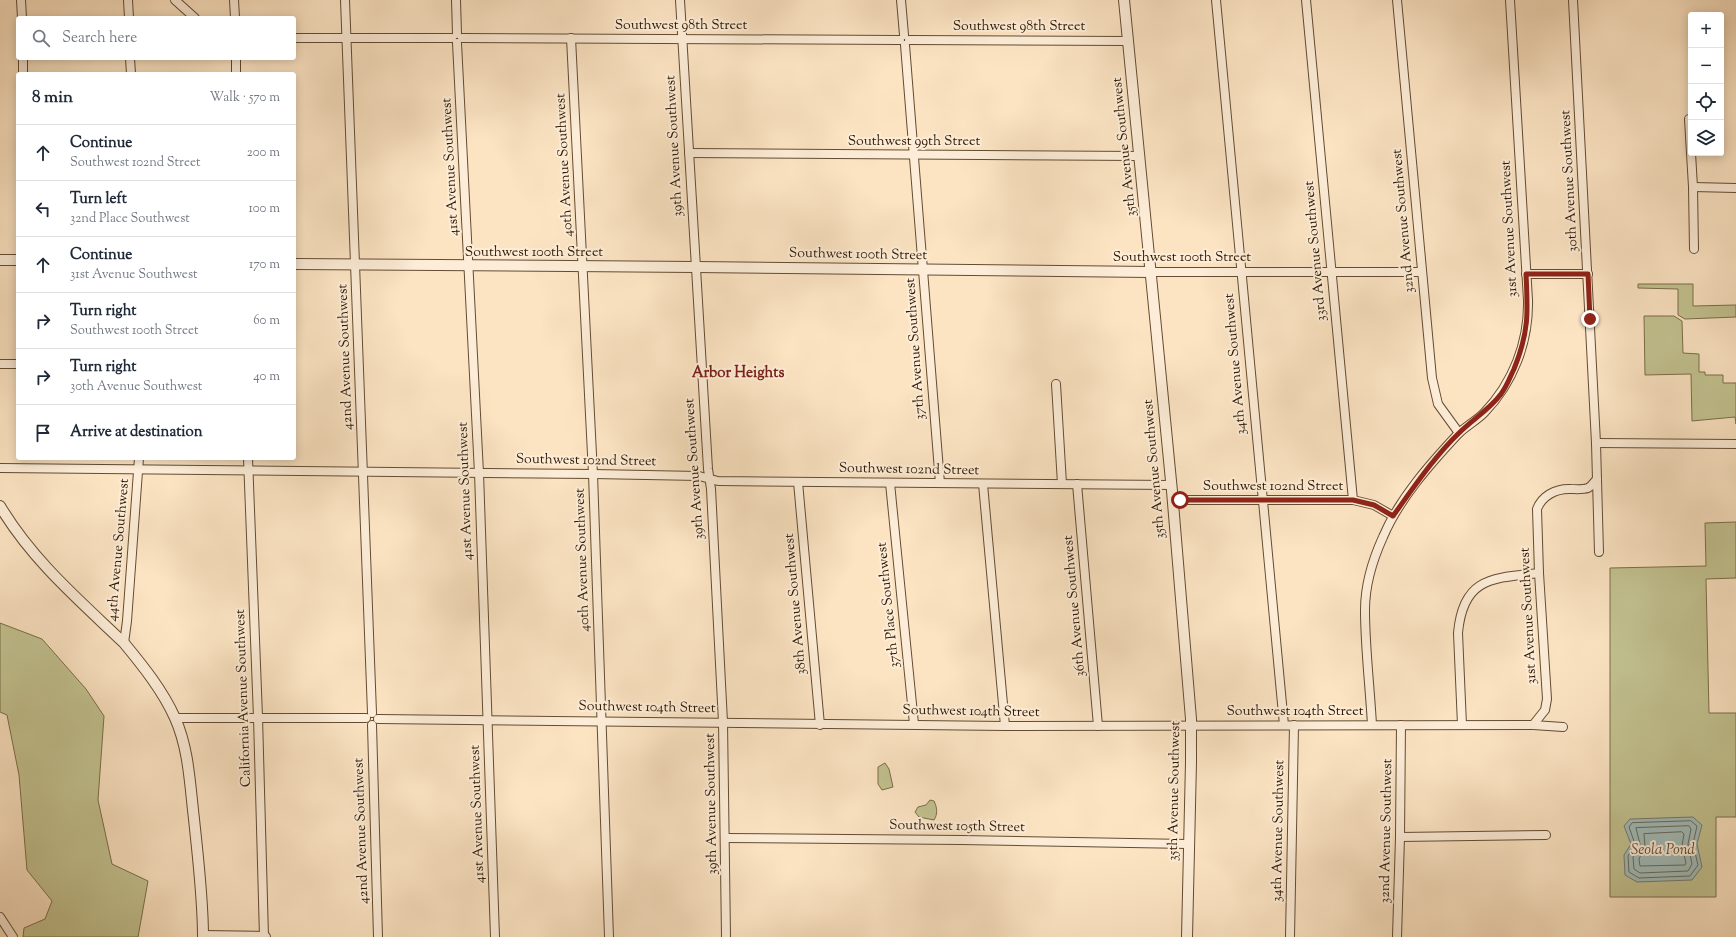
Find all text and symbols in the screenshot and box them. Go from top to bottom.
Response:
map controls [1688,12,1724,156]
button: + [1688,12,1724,48]
search box [16,16,296,60]
street label: Southwest 98th Street [615,16,748,36]
street label: Southwest 98th Street [953,17,1086,37]
icon: search [30,27,52,49]
text: Search here [62,28,137,49]
button: − [1688,48,1724,84]
street label: 39th Avenue Southwest [661,74,689,217]
street label: 35th Avenue Southwest [1108,76,1142,218]
button: locate [1688,84,1724,120]
text: 8 min [32,86,73,110]
text: Walk · 570 m [210,89,280,107]
street label: 40th Avenue Southwest [551,92,579,237]
street label: 41st Avenue Southwest [437,97,465,237]
street label: 30th Avenue Southwest [1556,109,1584,253]
button: layers [1688,120,1724,156]
street label: Southwest 99th Street [848,132,980,152]
text: Continue [70,133,132,154]
icon: ahead [32,142,54,164]
text: 200 m [247,144,280,162]
street label: 32nd Avenue Southwest [1388,148,1420,294]
text: Southwest 102nd Street [70,154,200,172]
street label: 31st Avenue Southwest [1496,160,1524,298]
street label: 33rd Avenue Southwest [1300,180,1332,322]
text: Turn left [70,189,127,210]
icon: left [32,198,54,220]
text: 100 m [248,200,280,218]
text: 32nd Place Southwest [70,210,190,228]
street label: Southwest 100th Street [465,243,603,263]
street label: Southwest 100th Street [789,244,928,266]
text: Continue [70,245,132,266]
street label: Southwest 100th Street [1113,248,1251,268]
icon: ahead [32,254,54,276]
text: 170 m [249,256,280,274]
text: 31st Avenue Southwest [70,266,197,284]
street label: 37th Avenue Southwest [901,277,931,421]
street label: 42nd Avenue Southwest [333,283,359,430]
street label: 34th Avenue Southwest [1220,292,1252,436]
text: Turn right [70,301,136,322]
icon: right [32,310,54,332]
route end [1581,310,1599,328]
text: 60 m [253,312,280,330]
text: Southwest 100th Street [70,322,198,340]
text: Turn right [70,357,136,378]
district label: Arbor Heights [692,363,784,384]
icon: right [32,366,54,388]
text: 40 m [253,368,280,386]
text: 30th Avenue Southwest [70,378,202,396]
street label: 39th Avenue Southwest [680,397,710,540]
street label: 35th Avenue Southwest [1139,398,1171,540]
street label: 41st Avenue Southwest [454,421,478,561]
icon: arrive [32,422,54,444]
text: Arrive at destination [70,422,203,443]
street label: Southwest 102nd Street [516,450,657,472]
street label: Southwest 102nd Street [839,459,980,481]
street label: 44th Avenue Southwest [103,477,135,622]
street label: Southwest 102nd Street [1203,477,1343,497]
street label: 40th Avenue Southwest [570,488,596,632]
route start [1171,491,1189,509]
street label: 38th Avenue Southwest [780,532,812,676]
street label: 36th Avenue Southwest [1059,534,1091,678]
street label: 37th Place Southwest [872,541,906,669]
street label: 31st Avenue Southwest [1515,547,1543,685]
street label: California Avenue Southwest [231,608,257,787]
street label: Southwest 104th Street [578,697,716,719]
street label: Southwest 104th Street [902,701,1040,723]
street label: Southwest 104th Street [1226,702,1364,722]
street label: 35th Avenue Southwest [1164,721,1186,861]
street label: 39th Avenue Southwest [701,733,723,875]
street label: 41st Avenue Southwest [466,744,490,884]
street label: 42nd Avenue Southwest [349,757,375,904]
street label: 32nd Avenue Southwest [1376,758,1398,904]
street label: 34th Avenue Southwest [1268,760,1290,902]
street label: Southwest 105th Street [889,816,1025,838]
water label: Seola Pond [1631,840,1695,861]

